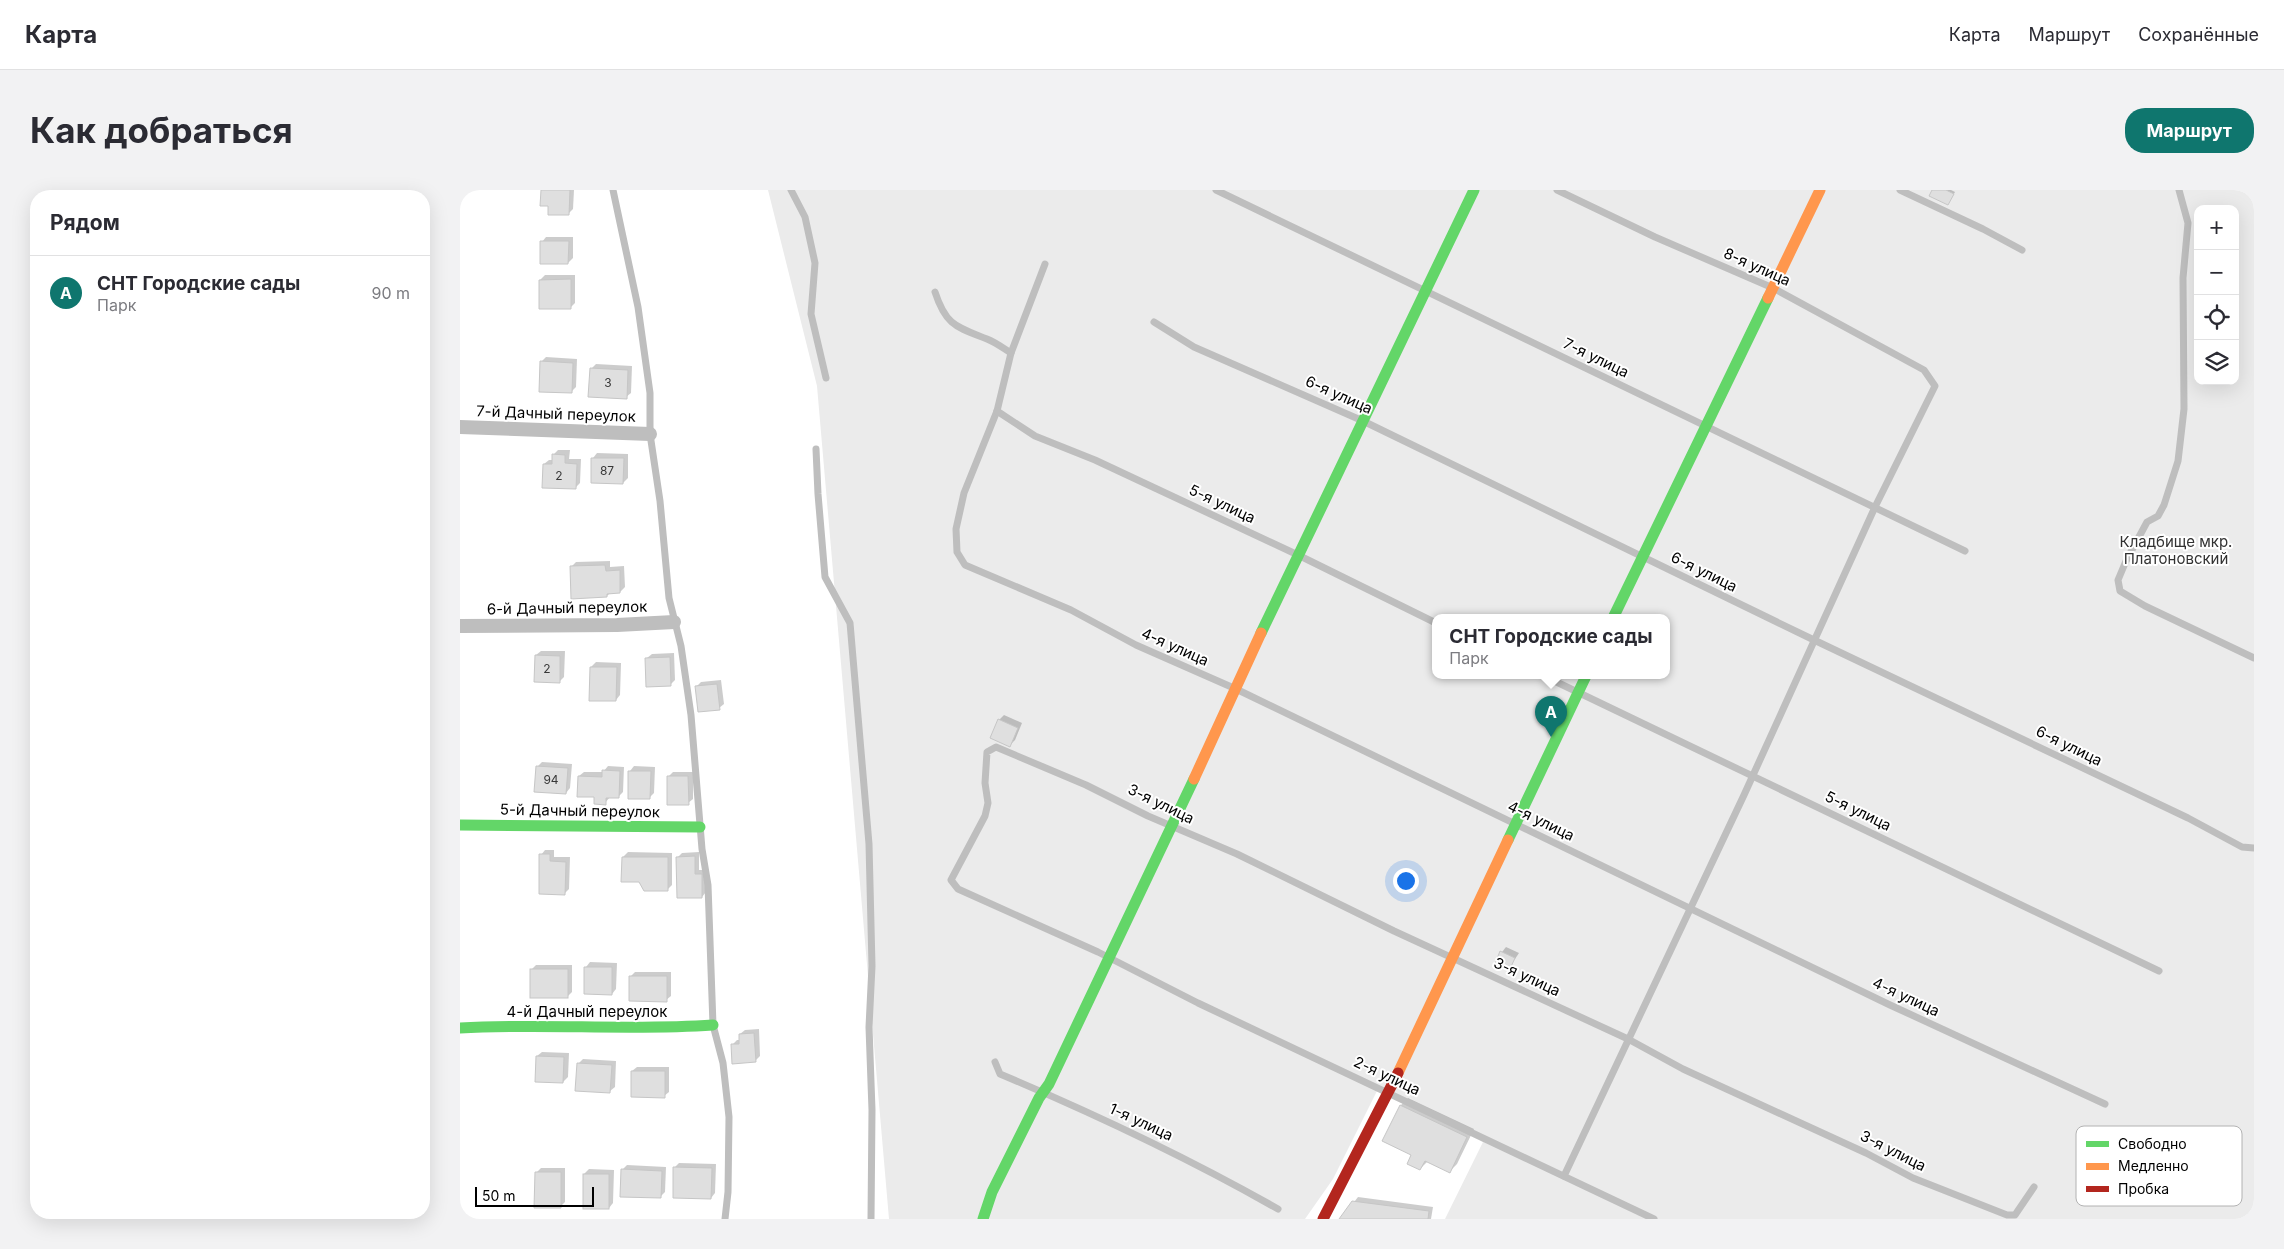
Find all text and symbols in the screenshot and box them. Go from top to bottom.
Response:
text: Карта [25,20,97,49]
text: Карта [1949,24,2001,45]
text: Маршрут [2029,24,2110,45]
text: Сохранённые [2138,24,2259,45]
button: Маршрут [2125,108,2254,153]
text: Как добраться [30,109,293,151]
map controls [2194,205,2239,385]
button: + [2194,205,2239,250]
text: Рядом [50,210,120,235]
street label: 8-я улица [1721,243,1794,290]
button: − [2194,250,2239,295]
text: СНТ Городские сады [97,272,300,295]
text: A [60,283,72,303]
text: 90 m [371,283,410,303]
text: Парк [97,295,136,315]
button: locate [2194,295,2239,340]
street label: 7-я улица [1560,334,1632,382]
button: layers [2194,340,2239,385]
street label: 6-я улица [1303,371,1376,418]
house number: 3 [604,375,612,390]
street label: 7-й Дачный переулок [476,401,636,426]
house number: 87 [600,463,614,478]
house number: 2 [555,468,563,483]
street label: 5-я улица [1186,480,1258,527]
park label: Кладбище мкр. Платоновский [2120,532,2232,568]
street label: 6-я улица [1668,547,1740,596]
street label: 6-й Дачный переулок [487,597,647,618]
popup [1432,614,1670,679]
street label: 4-я улица [1139,623,1212,670]
text: СНТ Городские сады [1449,625,1653,648]
text: Парк [1449,648,1489,668]
house number: 2 [543,661,551,676]
pin: A [1535,696,1567,737]
street label: 6-я улица [2033,721,2105,770]
house number: 94 [543,772,559,787]
street label: 3-я улица [1125,779,1197,828]
street label: 5-я улица [1822,786,1894,835]
street label: 4-я улица [1505,796,1578,845]
street label: 5-й Дачный переулок [500,800,660,821]
your location [1393,868,1419,894]
street label: 3-я улица [1491,953,1564,1000]
street label: 4-я улица [1870,973,1943,1020]
street label: 4-й Дачный переулок [507,1002,667,1021]
street label: 2-я улица [1351,1052,1423,1099]
street label: 1-я улица [1106,1099,1176,1145]
street label: 3-я улица [1857,1126,1929,1175]
legend [2076,1126,2242,1206]
text: Свободно [2118,1135,2187,1152]
text: Медленно [2118,1157,2189,1174]
text: Пробка [2118,1180,2169,1197]
scale bar [475,1184,594,1207]
text: 50 m [482,1187,516,1204]

